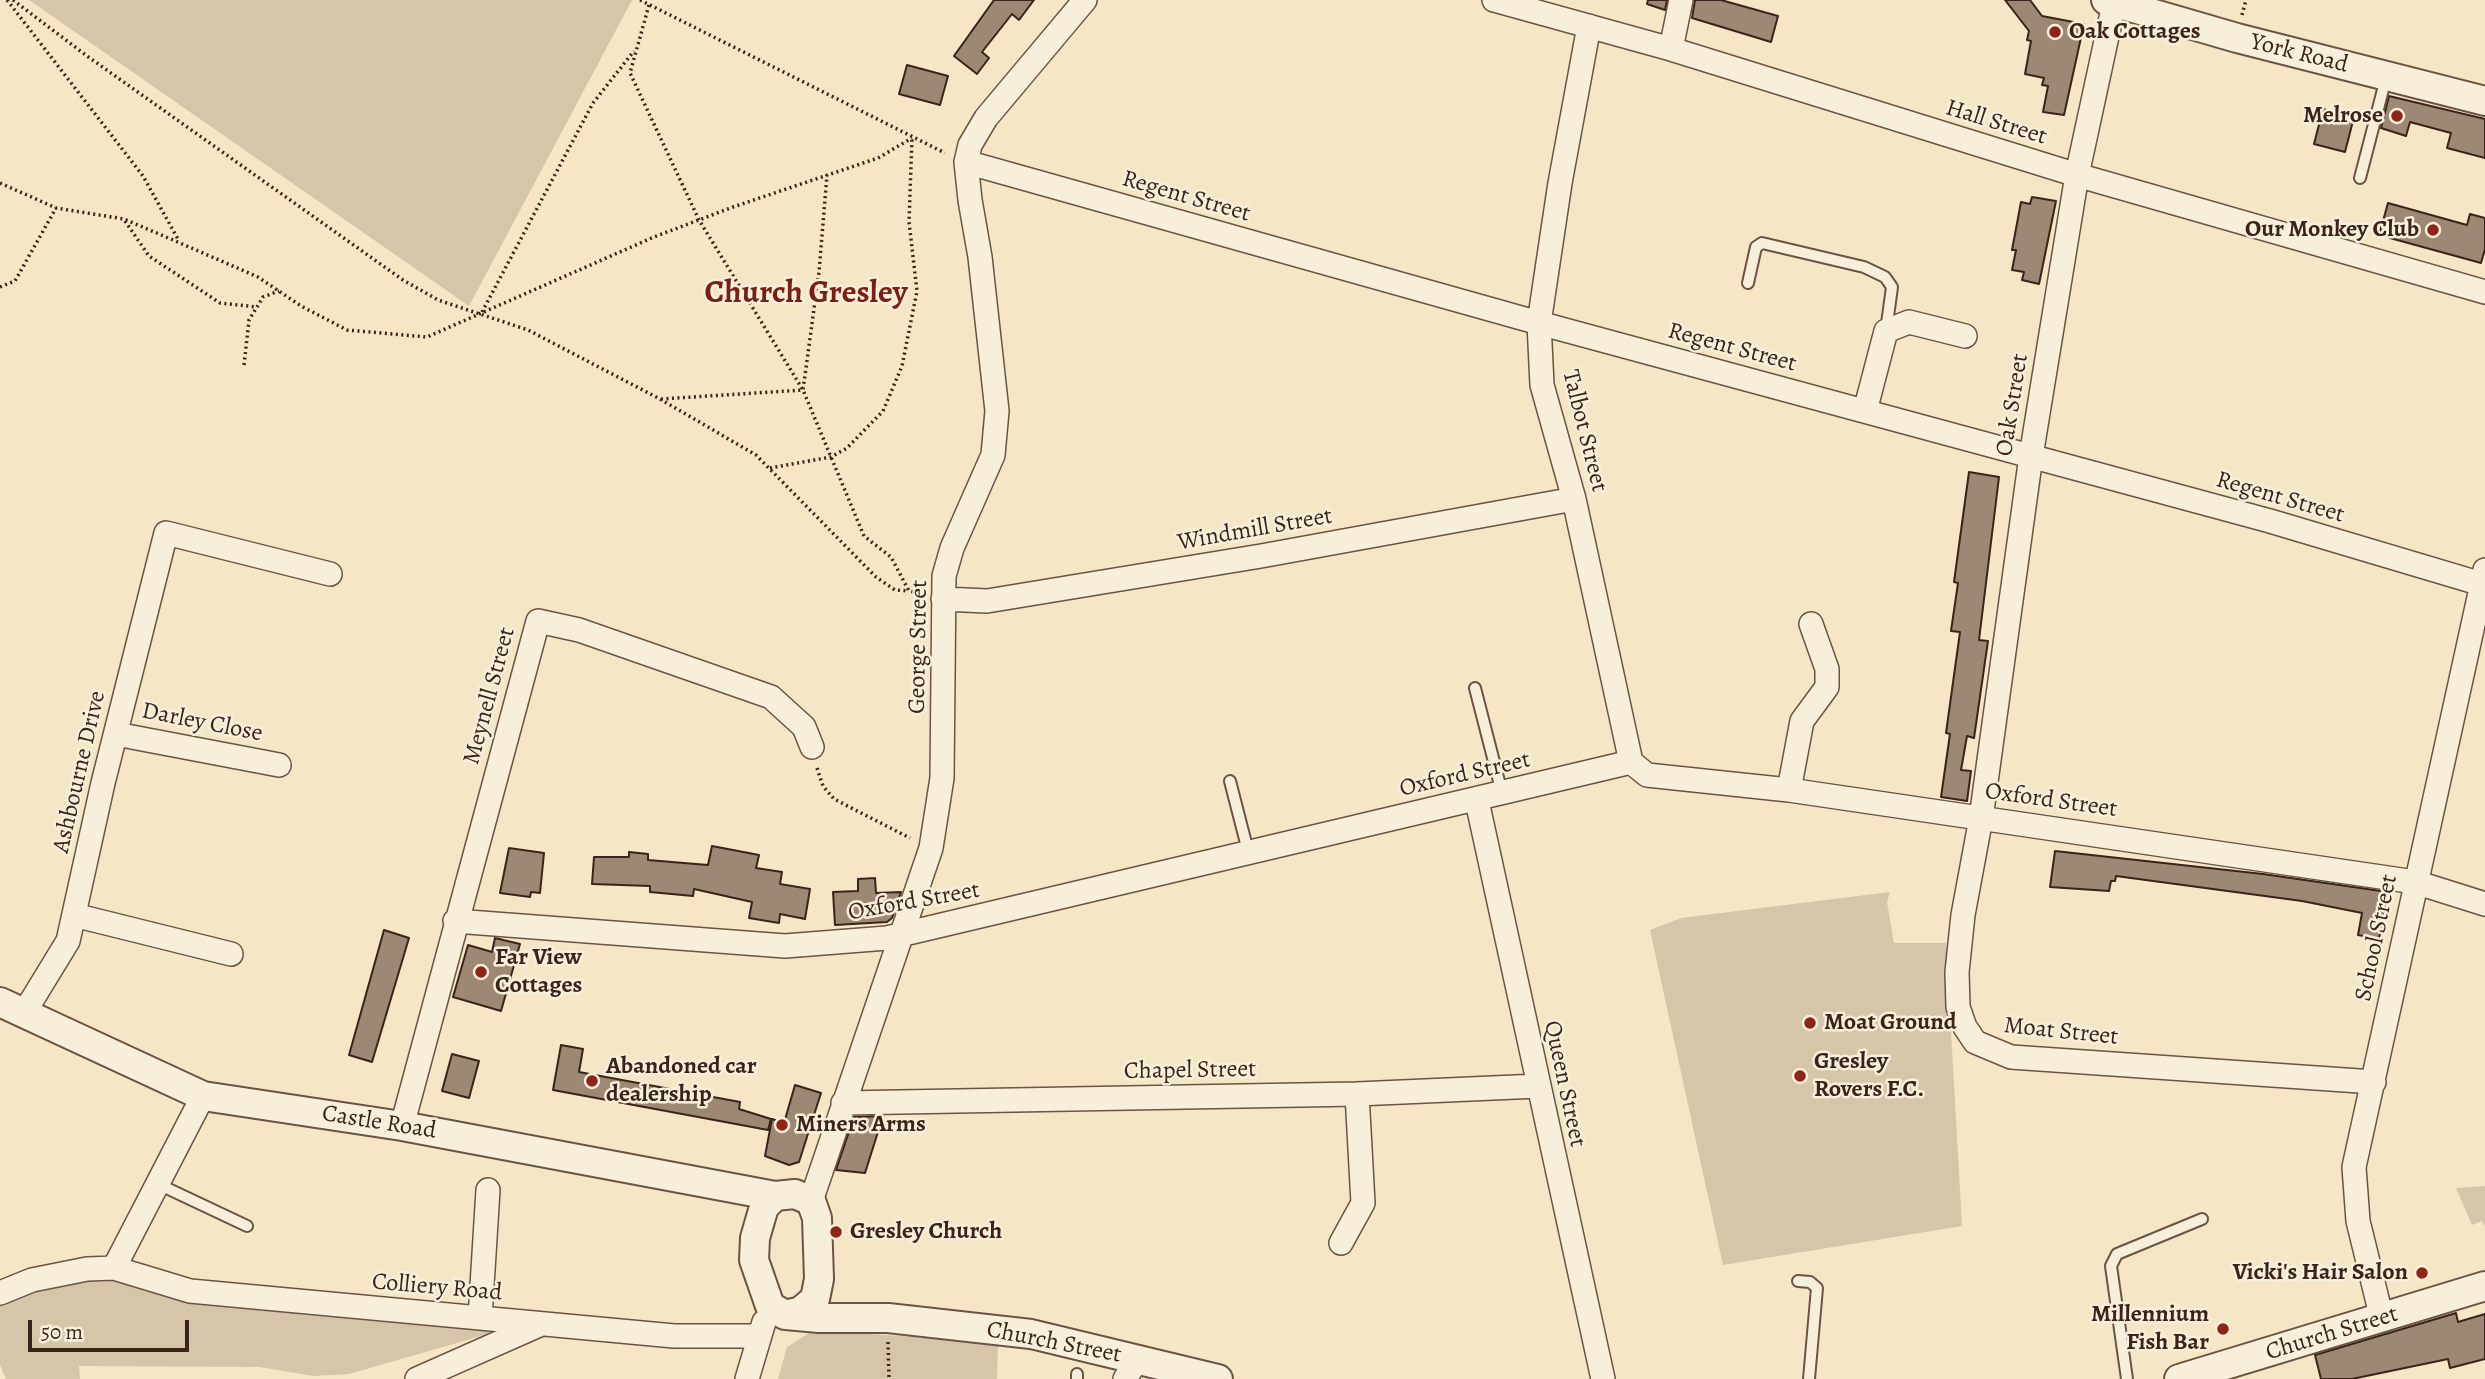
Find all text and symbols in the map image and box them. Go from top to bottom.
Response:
place label: Oak Cottages [2069,18,2201,46]
marker: Oak Cottages [2047,24,2063,40]
street label: York Road [2247,28,2351,80]
street label: Hall Street [1942,94,2050,152]
place label: Melrose [2303,102,2383,130]
marker: Melrose [2389,108,2405,124]
street label: Regent Street [1119,165,1253,229]
place label: Our Monkey Club [2245,216,2419,244]
marker: Our Monkey Club [2425,222,2441,238]
district label: Church Gresley [704,275,908,313]
street label: Regent Street [1664,317,1800,379]
street label: Oak Street [1991,352,2035,458]
street label: Talbot Street [1555,367,1613,495]
street label: Regent Street [2213,466,2347,530]
street label: Windmill Street [1175,502,1335,558]
street label: George Street [903,580,935,714]
street label: Meynell Street [458,624,522,768]
street label: Ashbourne Drive [47,688,113,856]
street label: Darley Close [139,697,265,749]
street label: Oxford Street [1397,746,1533,804]
street label: Oxford Street [1983,777,2119,825]
street label: School Street [2350,872,2404,1004]
street label: Oxford Street [846,876,982,928]
place label: Far View Cottages [495,944,582,1000]
marker: Far View Cottages [473,964,489,980]
place label: Moat Ground [1824,1009,1957,1037]
street label: Moat Street [2002,1012,2120,1052]
marker: Moat Ground [1802,1015,1818,1031]
street label: Queen Street [1537,1018,1591,1150]
place label: Gresley Rovers F.C. [1814,1048,1924,1104]
place label: Abandoned car dealership [606,1053,757,1109]
street label: Chapel Street [1124,1055,1256,1087]
marker: Gresley Rovers F.C. [1792,1068,1808,1084]
marker: Abandoned car dealership [584,1073,600,1089]
street label: Castle Road [320,1100,438,1146]
place label: Miners Arms [796,1111,926,1139]
marker: Miners Arms [774,1117,790,1133]
place label: Gresley Church [850,1218,1002,1246]
marker: Gresley Church [828,1224,844,1240]
place label: Vicki's Hair Salon [2233,1259,2408,1287]
marker: Vicki's Hair Salon [2414,1265,2430,1281]
street label: Colliery Road [371,1268,503,1308]
street label: Church Street [2263,1300,2401,1368]
place label: Millennium Fish Bar [2091,1301,2209,1357]
scale bar [32,1306,192,1350]
street label: Church Street [984,1316,1124,1370]
text: 50 m [41,1318,83,1346]
marker: Millennium Fish Bar [2215,1321,2231,1337]

